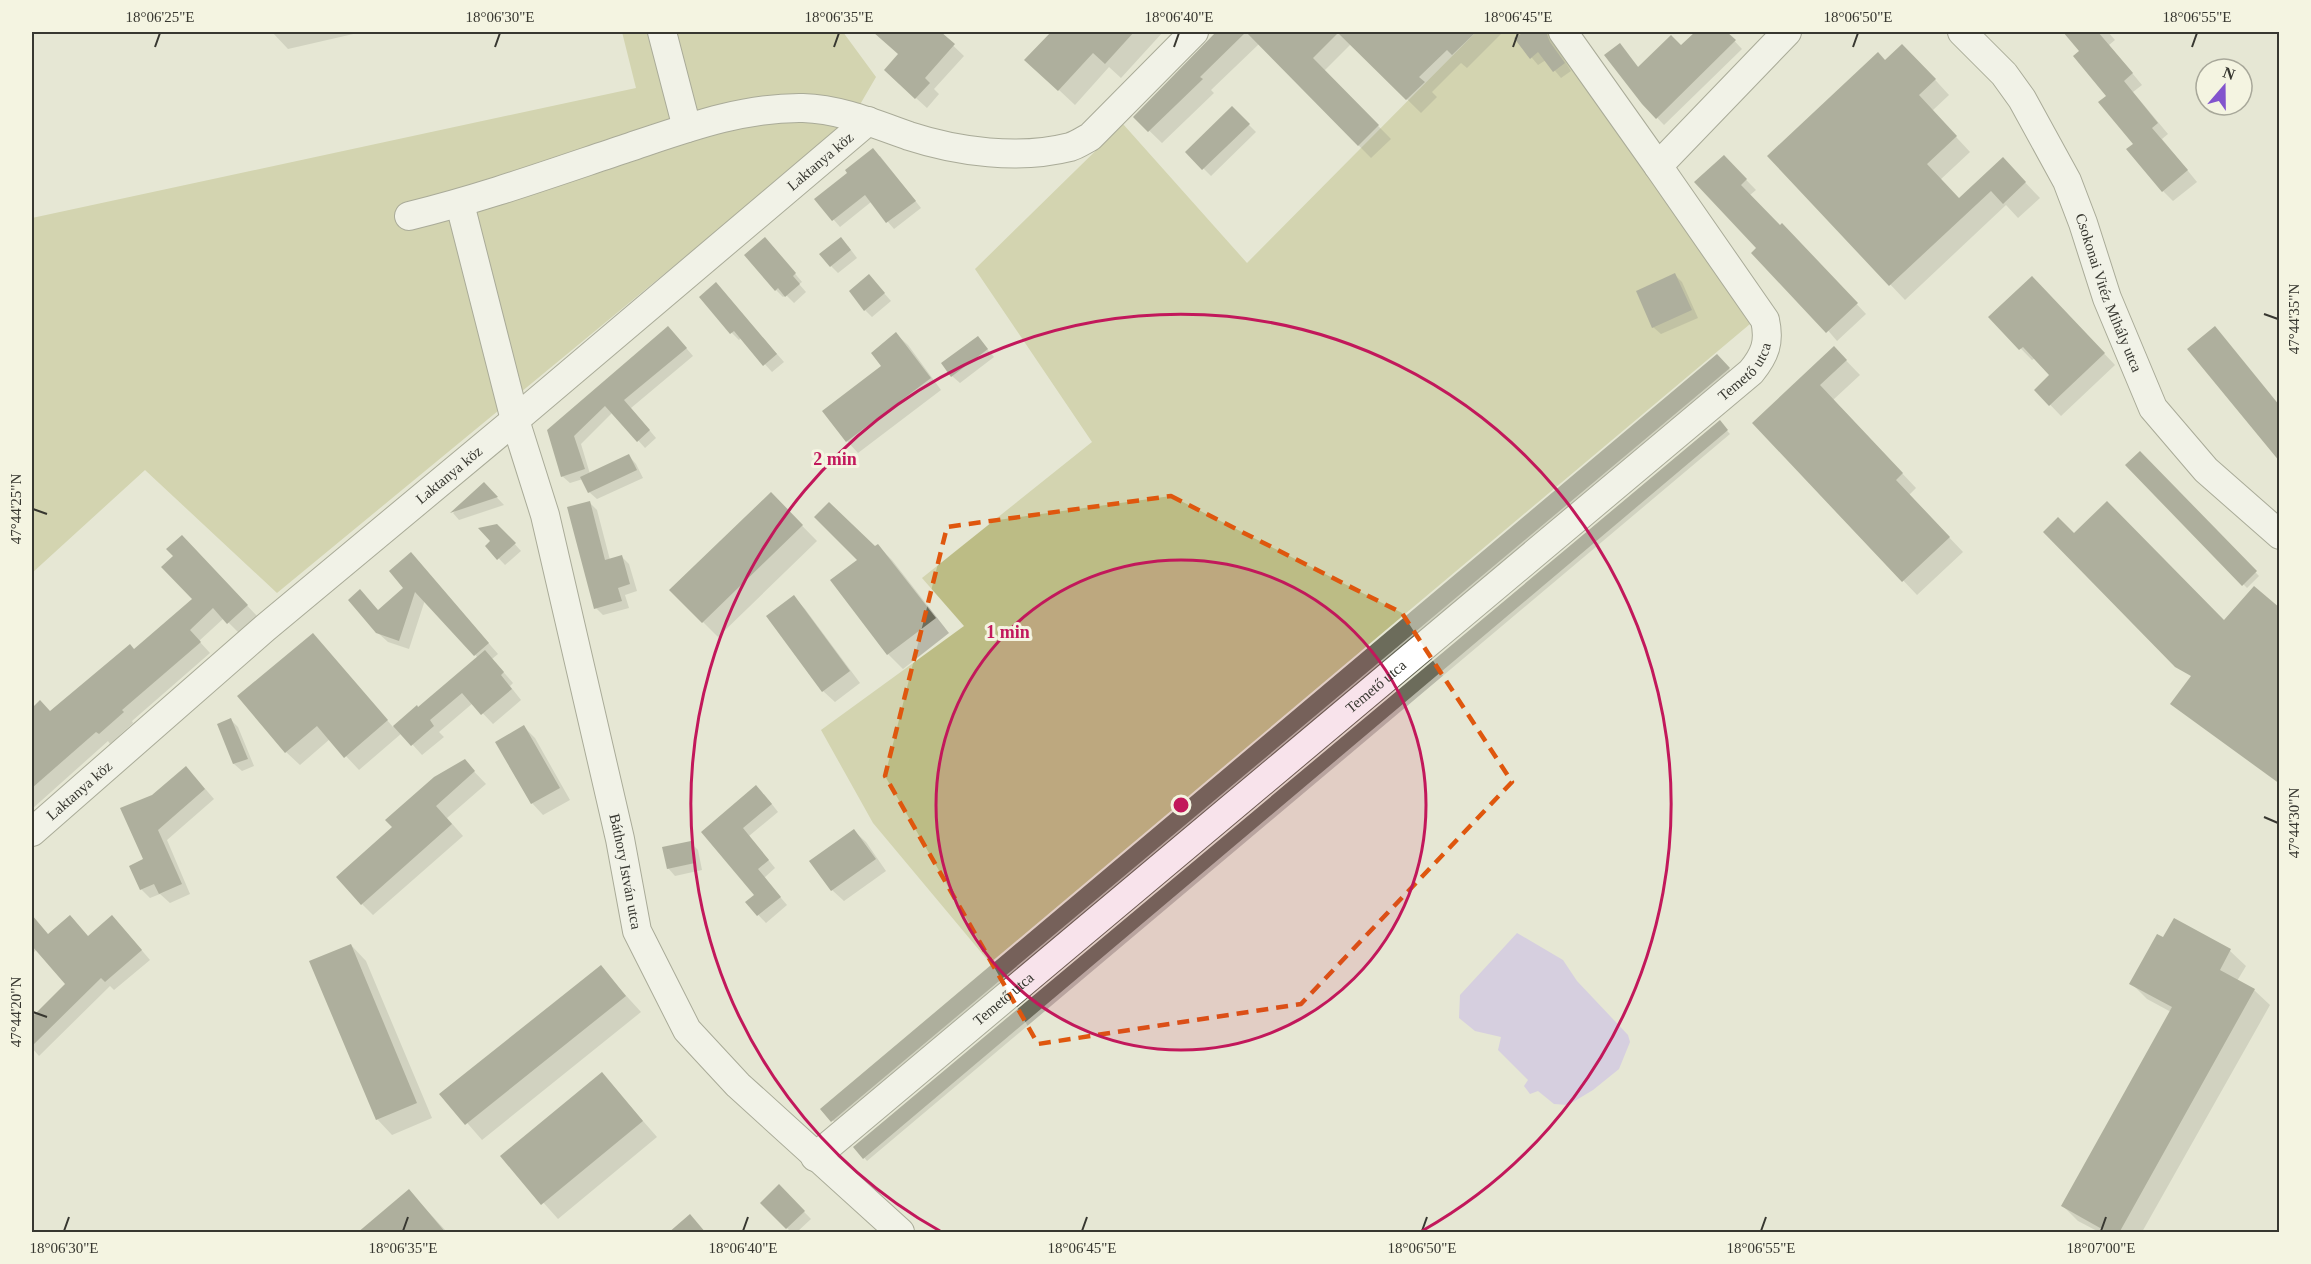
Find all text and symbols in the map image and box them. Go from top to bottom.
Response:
text: 18°06'25"E [126,9,195,25]
text: 18°06'30"E [466,9,535,25]
text: 18°06'35"E [805,9,874,25]
text: 18°06'40"E [1145,9,1214,25]
text: 18°06'45"E [1484,9,1553,25]
text: 18°06'50"E [1824,9,1893,25]
text: 18°06'55"E [2163,9,2232,25]
north arrow [2194,57,2254,117]
text: N [2221,63,2238,83]
street label: Laktanya köz [784,129,857,194]
street label: Csokonai Vitéz Mihály utca [2072,211,2145,375]
text: 47°44'35"N [2286,284,2302,354]
street label: Temető utca [1715,341,1774,404]
street label: Laktanya köz [413,443,486,507]
text: 2 min [813,449,857,469]
text: 47°44'25"N [8,474,24,544]
text: 1 min [986,622,1030,642]
street label: Temető utca [1343,657,1409,716]
street label: Laktanya köz [44,757,115,823]
text: 47°44'30"N [2286,788,2302,858]
centre of rings [1171,795,1191,815]
street label: Báthory István utca [606,812,645,931]
street label: Temető utca [970,969,1037,1029]
text: 47°44'20"N [8,977,24,1047]
text: 18°06'30"E [30,1240,99,1256]
text: 18°06'35"E [369,1240,438,1256]
text: 18°06'40"E [709,1240,778,1256]
text: 18°06'45"E [1048,1240,1117,1256]
text: 18°06'50"E [1388,1240,1457,1256]
text: 18°06'55"E [1727,1240,1796,1256]
text: 18°07'00"E [2067,1240,2136,1256]

